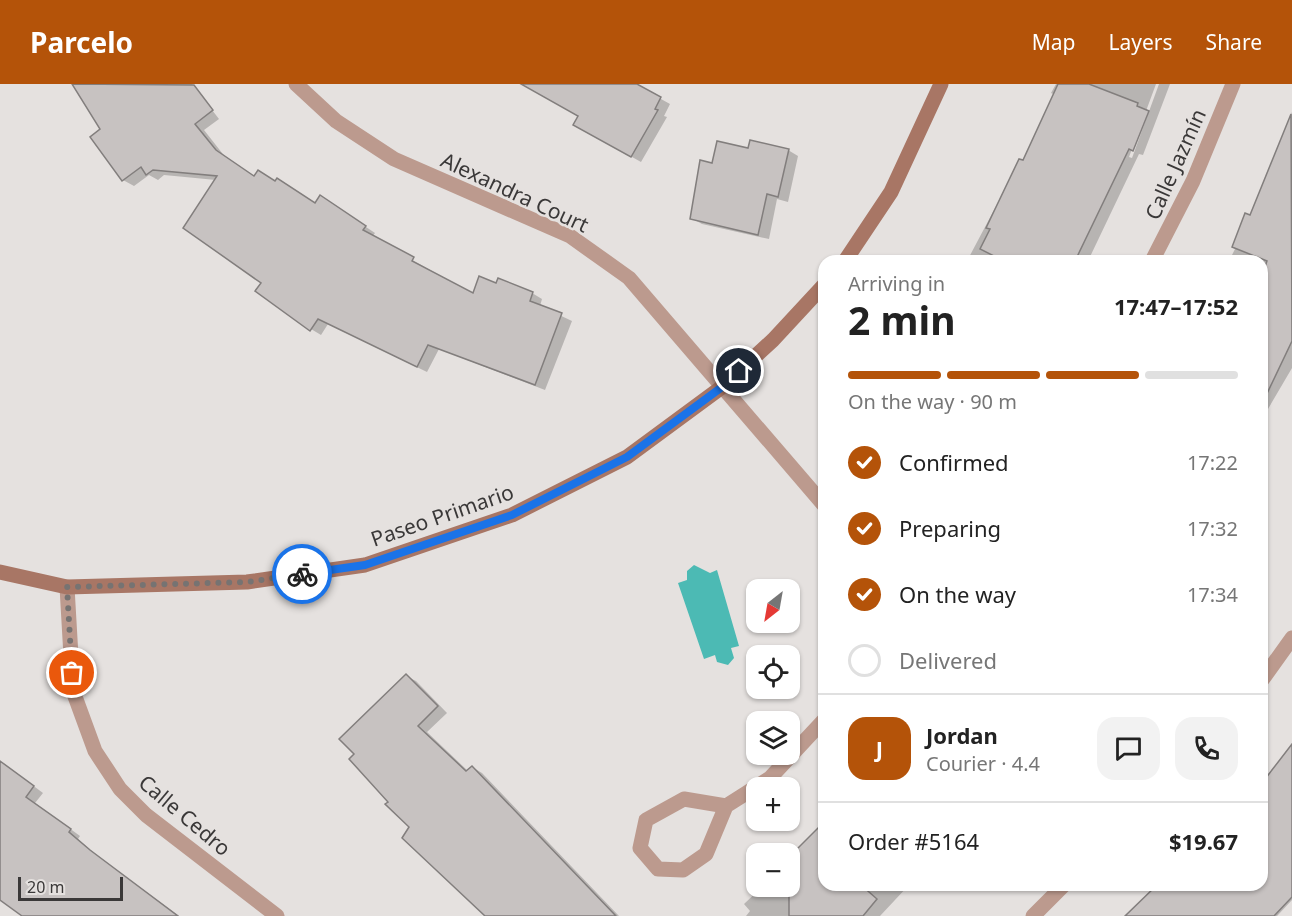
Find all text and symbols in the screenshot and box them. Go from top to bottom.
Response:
text: Parcelo [30,23,133,61]
text: Map [1032,28,1076,56]
text: Layers [1109,28,1173,56]
text: Share [1206,28,1262,56]
street label: Calle Jazmín [1138,104,1212,224]
street label: Alexandra Court [437,146,594,239]
text: Arriving in [848,270,945,297]
text: 17:47–17:52 [1114,291,1238,321]
text: 2 min [848,293,955,346]
pin [713,345,764,396]
icon: home [722,354,755,387]
text: On the way · 90 m [848,388,1017,415]
icon: check [848,446,881,479]
text: Confirmed [899,447,1009,477]
text: 17:22 [1187,449,1238,476]
street label: Paseo Primario [367,477,517,553]
icon: check [848,512,881,545]
text: Preparing [899,513,1001,543]
text: 17:32 [1187,515,1238,542]
courier [272,544,332,604]
icon: bike [286,558,319,591]
icon: check [848,578,881,611]
north arrow [746,579,800,633]
map controls [746,579,800,897]
text: On the way [899,579,1016,609]
text: 17:34 [1187,581,1238,608]
button: locate [746,645,800,699]
text: Delivered [899,645,997,675]
pin [46,647,97,698]
icon: bag [55,656,88,689]
button: layers [746,711,800,765]
button: chat [1097,717,1160,780]
button: phone [1175,717,1238,780]
text: Jordan [926,720,998,750]
text: J [876,733,883,763]
text: Courier · 4.4 [926,750,1040,777]
street label: Calle Cedro [133,768,237,862]
button: + [746,777,800,831]
text: Order #5164 [848,826,979,856]
text: $19.67 [1169,826,1238,856]
button: − [746,843,800,897]
scale bar [18,874,123,902]
text: 20 m [27,876,64,898]

